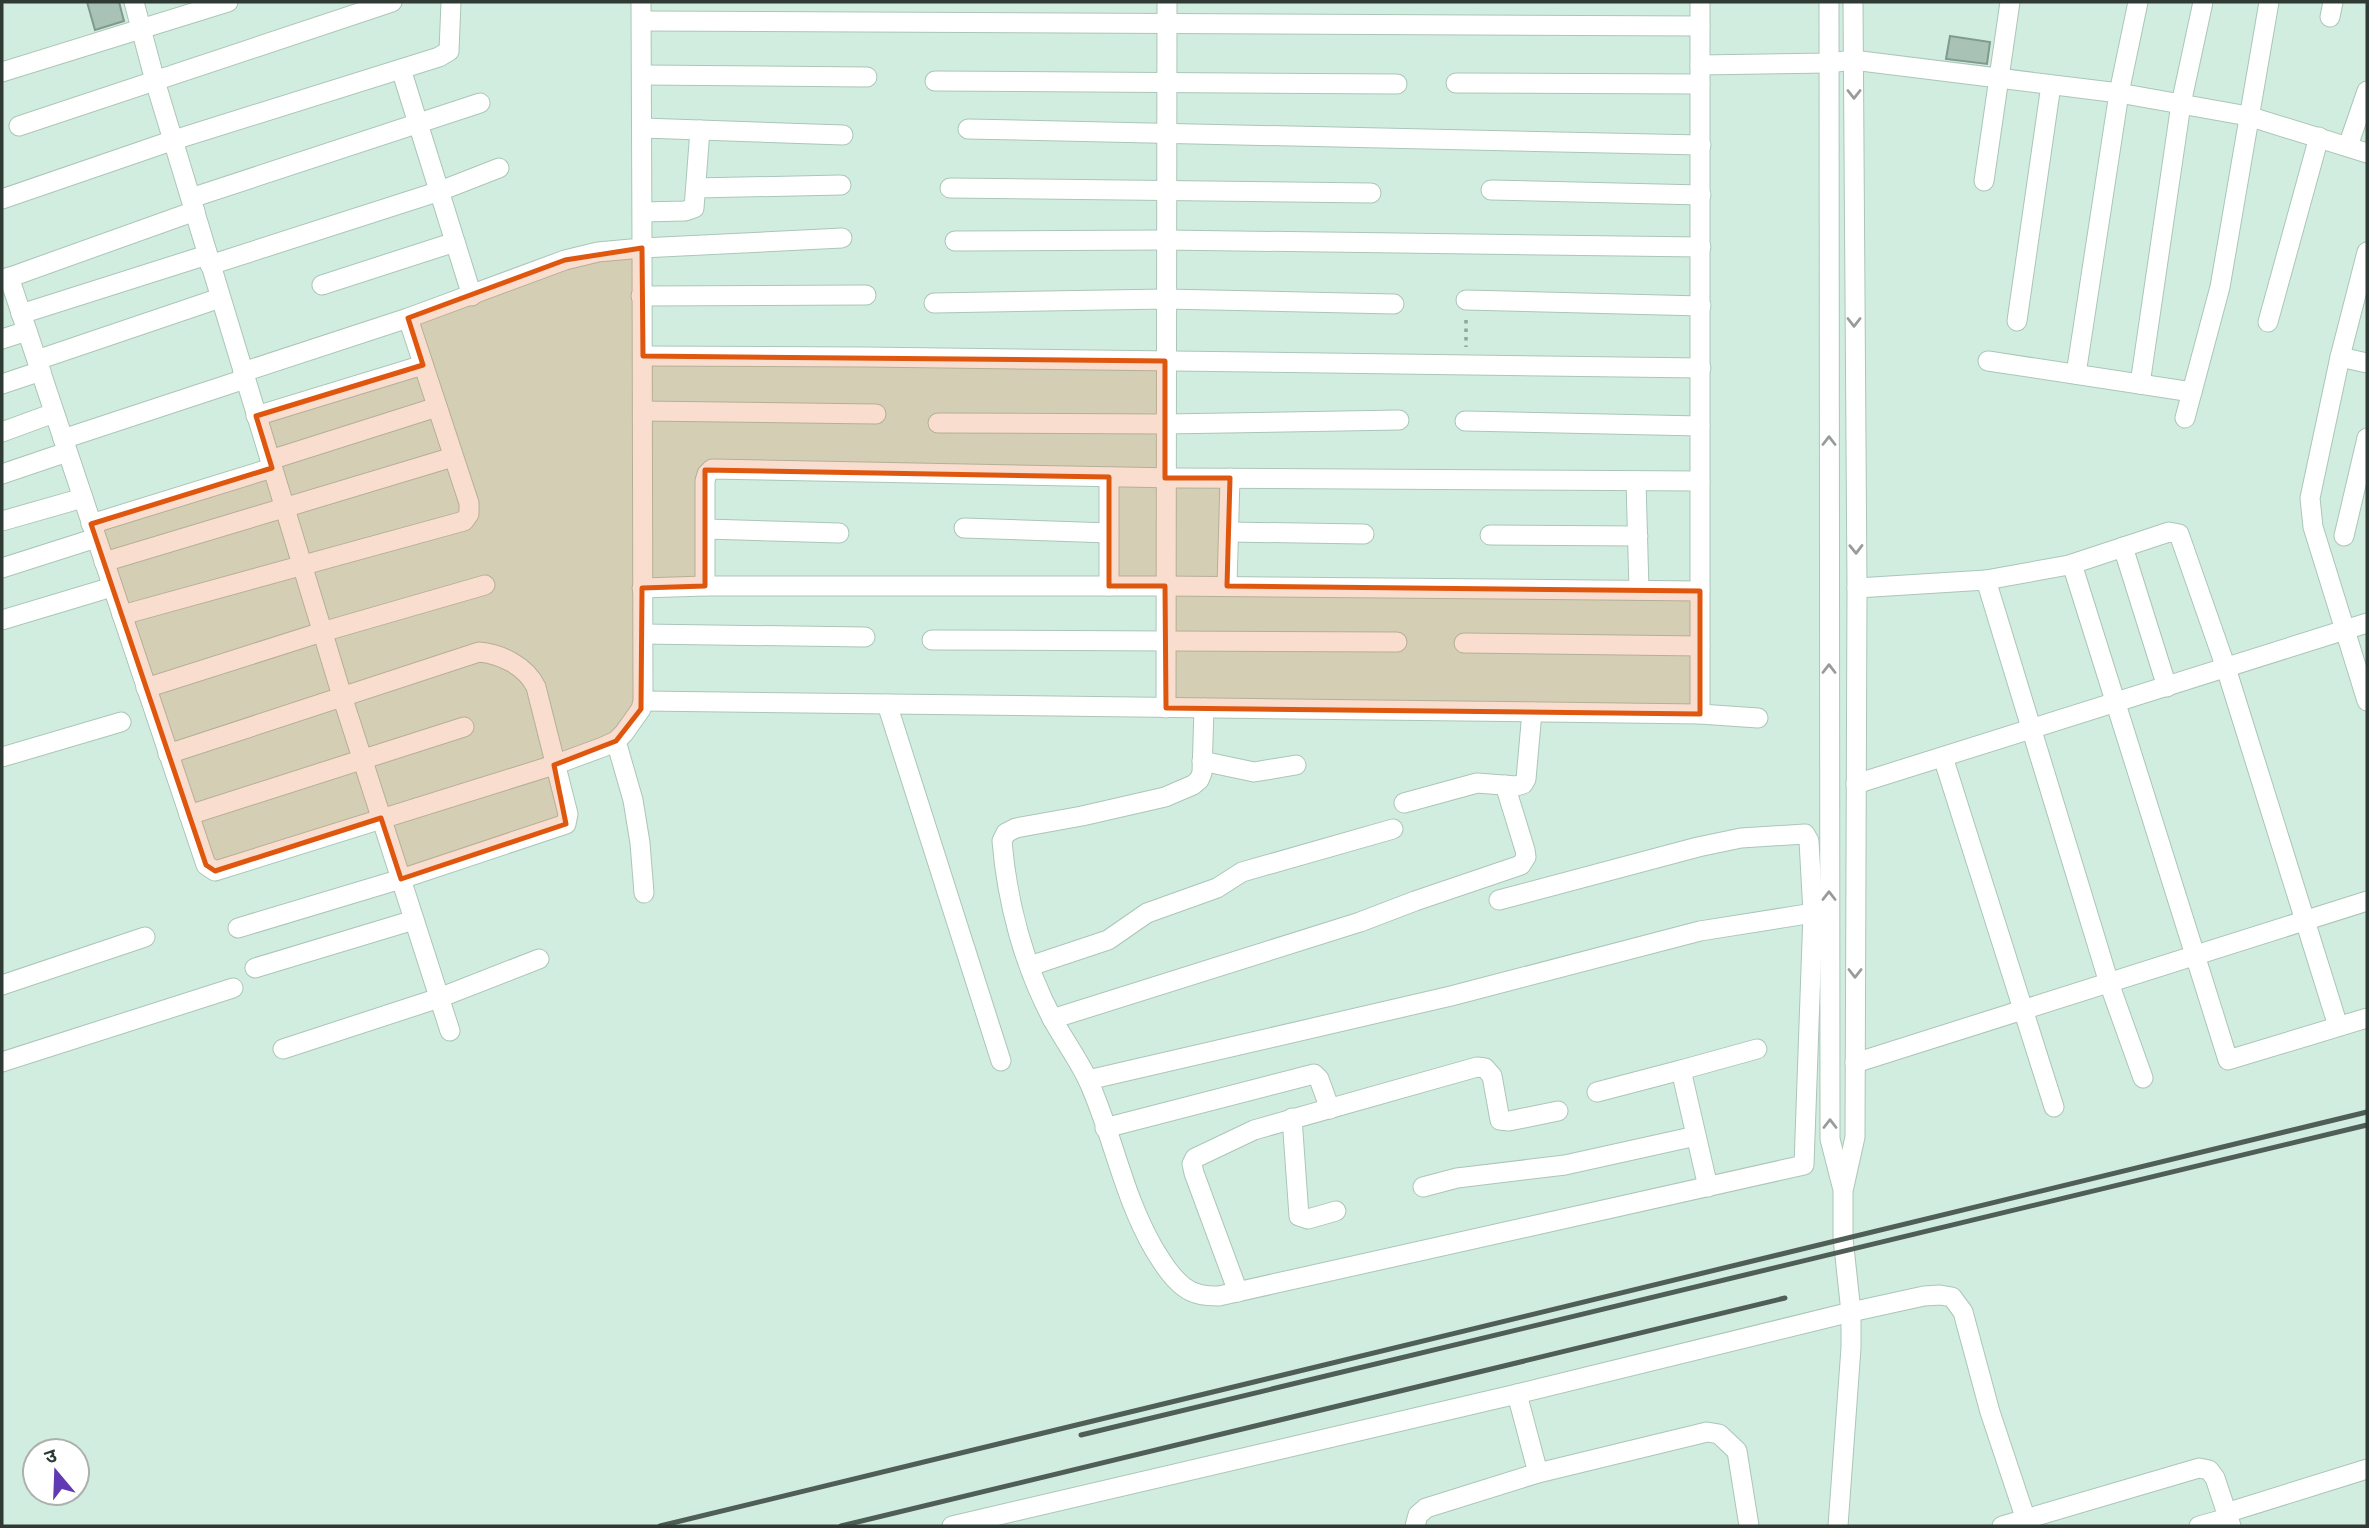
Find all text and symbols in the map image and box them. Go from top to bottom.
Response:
one-way arrow [1846,90,1862,100]
one-way arrow [1846,317,1862,328]
one-way arrow [1821,436,1837,446]
one-way arrow [1849,544,1864,555]
one-way arrow [1821,663,1837,674]
one-way arrow [1821,891,1837,901]
one-way arrow [1847,968,1863,979]
one-way arrow [1822,1118,1838,1129]
north arrow [21,1437,91,1507]
text: उ [42,1443,60,1468]

